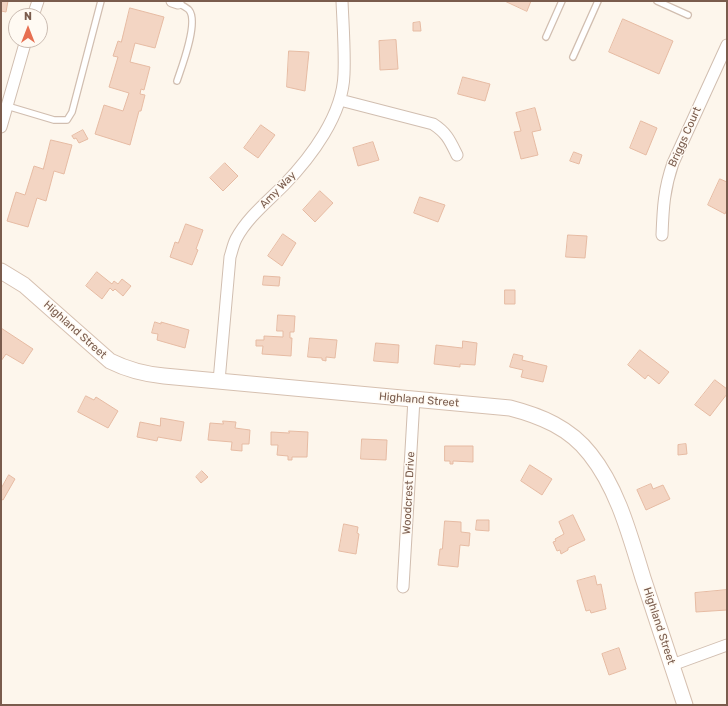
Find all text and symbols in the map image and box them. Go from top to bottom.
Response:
north arrow [8,8,48,48]
text: N [24,10,32,23]
street label: Briggs Court [666,105,704,169]
street label: Amy Way [257,169,299,211]
street label: Highland Street [41,298,109,362]
street label: Highland Street [378,390,460,410]
street label: Woodcrest Drive [400,451,418,535]
street label: Highland Street [640,586,678,666]

